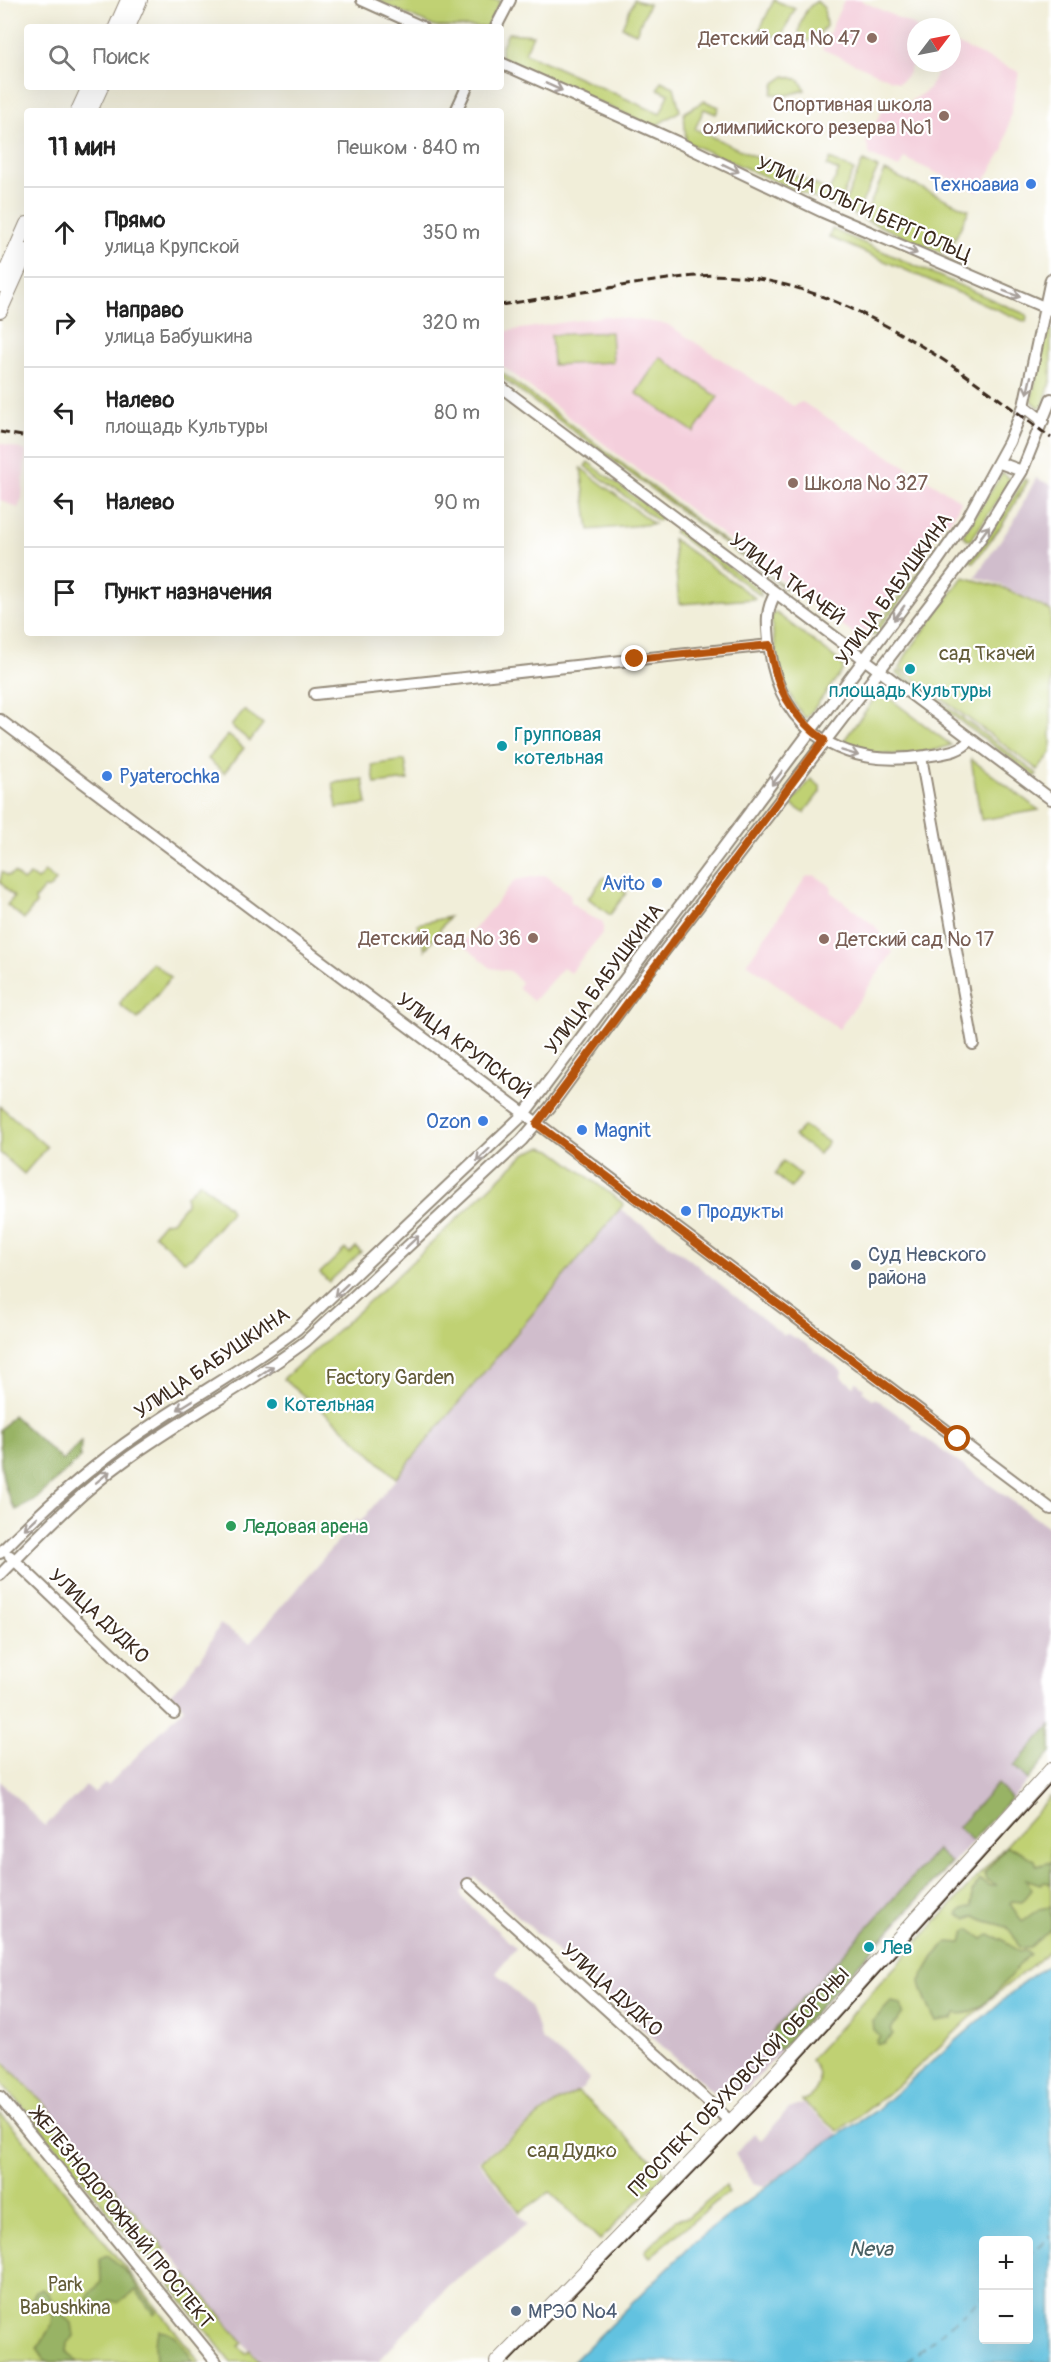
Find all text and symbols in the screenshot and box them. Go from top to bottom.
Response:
north arrow [907,18,961,72]
search box [24,24,504,90]
place label: Детский сад № 47 [697,26,860,51]
marker: Детский сад № 47 [865,31,879,45]
icon: search [45,41,78,74]
text: Поиск [93,43,150,71]
one-way arrow [545,82,563,93]
place label: Спортивная школа олимпийского резерва №1 [703,92,932,140]
marker: Спортивная школа олимпийского резерва №1 [937,109,951,123]
text: 11 мин [48,131,116,163]
text: Пешком · 840 m [337,135,480,160]
street label: УЛИЦА ОЛЬГИ БЕРГГОЛЬЦ [753,150,975,268]
one-way arrow [722,163,740,175]
place label: Техноавиа [930,172,1019,197]
marker: Техноавиа [1024,177,1038,191]
text: Прямо [105,206,165,234]
icon: ahead [48,216,81,249]
text: 350 m [422,220,480,245]
text: улица Крупской [105,234,240,259]
one-way arrow [899,245,917,256]
one-way arrow [1002,289,1021,300]
text: Направо [105,296,184,324]
icon: right [48,306,81,339]
text: 320 m [422,310,480,335]
text: улица Бабушкина [105,324,253,349]
one-way arrow [1022,376,1034,395]
text: Налево [105,386,174,414]
icon: left [48,396,81,429]
text: 80 m [434,400,480,425]
text: площадь Культуры [105,414,268,439]
place label: Школа № 327 [805,471,929,496]
marker: Школа № 327 [786,476,800,490]
icon: left [48,486,81,519]
text: Налево [105,488,174,516]
text: 90 m [434,490,480,515]
street label: УЛИЦА БАБУШКИНА [830,508,958,670]
one-way arrow [978,526,990,542]
street label: УЛИЦА ТКАЧЕЙ [725,528,849,630]
icon: arrive [48,576,81,609]
text: Пункт назначения [105,578,272,606]
one-way arrow [893,605,905,621]
park label: сад Ткачей [939,641,1035,666]
route end [621,645,647,671]
marker: площадь Культуры [903,662,917,676]
place label: площадь Культуры [828,678,992,703]
place label: Групповая котельная [514,722,603,770]
marker: Групповая котельная [495,739,509,753]
one-way arrow [840,748,859,759]
place label: Pyaterochka [119,764,220,789]
marker: Pyaterochka [100,769,114,783]
one-way arrow [770,770,783,786]
place label: Avito [602,871,645,896]
marker: Avito [650,876,664,890]
street label: УЛИЦА БАБУШКИНА [539,899,669,1059]
place label: Детский сад № 36 [358,926,521,951]
place label: Детский сад № 17 [835,927,994,952]
marker: Детский сад № 36 [526,931,540,945]
marker: Детский сад № 17 [817,932,831,946]
street label: УЛИЦА КРУПСКОЙ [392,987,536,1105]
place label: Ozon [426,1109,471,1134]
marker: Ozon [476,1114,490,1128]
place label: Magnit [594,1118,652,1143]
marker: Magnit [575,1123,589,1137]
one-way arrow [475,1148,490,1162]
place label: Продукты [698,1199,784,1224]
marker: Продукты [679,1204,693,1218]
one-way arrow [405,1235,420,1249]
place label: Суд Невского района [868,1242,987,1290]
marker: Суд Невского района [849,1258,863,1272]
one-way arrow [334,1282,349,1297]
street label: УЛИЦА БАБУШКИНА [130,1302,294,1424]
one-way arrow [257,1364,274,1377]
park label: Factory Garden [325,1365,455,1390]
place label: Котельная [284,1392,375,1417]
marker: Котельная [265,1397,279,1411]
one-way arrow [177,1399,194,1411]
route start [944,1425,970,1451]
one-way arrow [95,1471,111,1484]
place label: Ледовая арена [242,1514,368,1539]
one-way arrow [23,1516,38,1531]
marker: Ледовая арена [224,1519,238,1533]
street label: УЛИЦА ДУДКО [44,1563,154,1669]
place label: Лев [880,1935,913,1960]
street label: УЛИЦА ДУДКО [556,1938,668,2042]
marker: Лев [862,1940,876,1954]
street label: ПРОСПЕКТ ОБУХОВСКОЙ ОБОРОНЫ [623,1963,855,2201]
street label: ЖЕЛЕЗНОДОРОЖНЫЙ ПРОСПЕКТ [23,2100,219,2333]
park label: сад Дудко [527,2138,617,2163]
water label: Neva [849,2236,894,2263]
map controls [979,2236,1033,2344]
button: + [979,2236,1033,2290]
park label: Park Babushkina [19,2272,111,2320]
button: − [979,2290,1033,2344]
place label: МРЭО №4 [528,2299,618,2324]
marker: МРЭО №4 [509,2304,523,2318]

